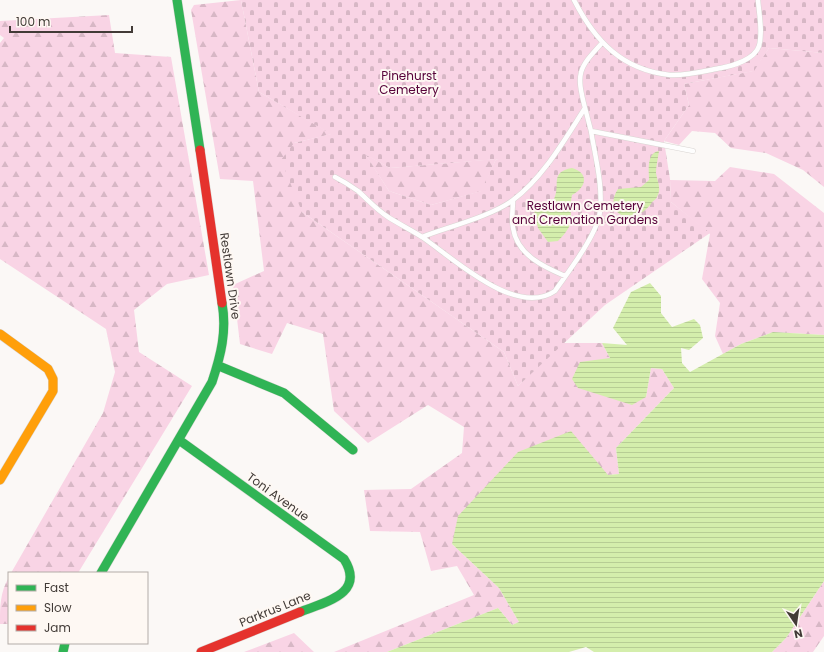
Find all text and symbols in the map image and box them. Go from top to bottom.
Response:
scale bar [10,8,132,34]
text: 100 m [16,13,50,30]
park label: Pinehurst Cemetery [379,67,439,98]
park label: Restlawn Cemetery and Cremation Gardens [512,197,658,228]
street label: Restlawn Drive [216,232,245,320]
street label: Toni Avenue [244,468,313,525]
legend [8,572,148,644]
text: Fast [44,579,69,596]
street label: Parkrus Lane [237,586,313,631]
text: Slow [44,599,72,616]
north arrow [776,604,816,644]
text: Jam [44,619,71,636]
text: N [792,625,804,642]

